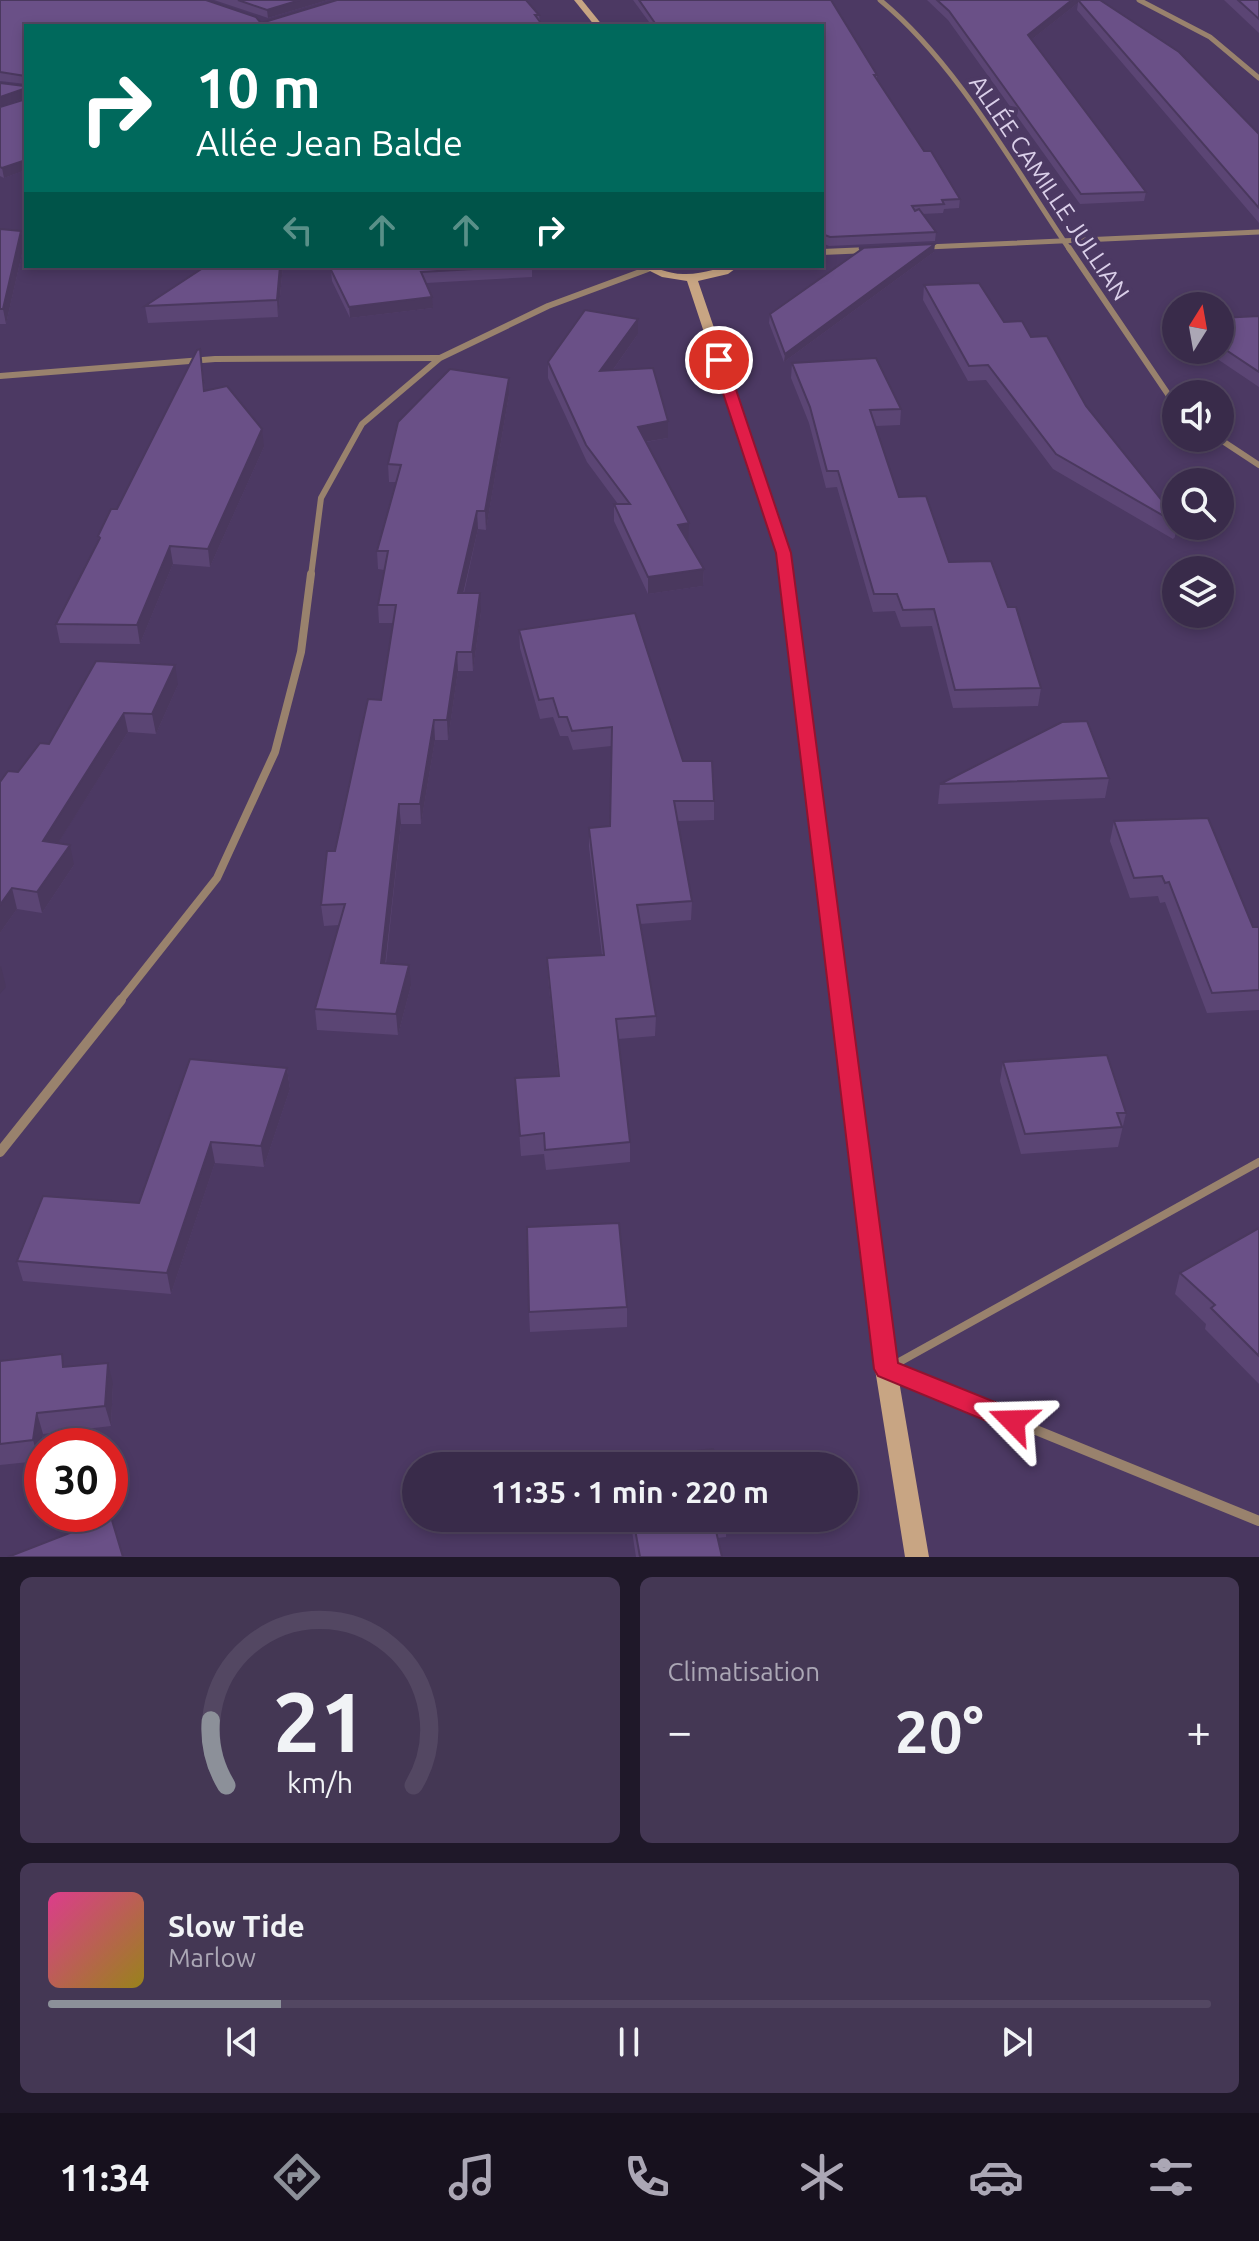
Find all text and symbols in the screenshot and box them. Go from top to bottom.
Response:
icon: right [64,56,168,160]
text: 10 m [196,56,321,119]
street label: ALLÉE CAMILLE JULLIAN [964,70,1136,305]
text: Allée Jean Balde [196,122,463,163]
icon: left [276,208,320,252]
icon: ahead [360,208,404,252]
icon: ahead [444,208,488,252]
icon: right [528,208,572,252]
north arrow [1162,292,1234,364]
map controls [1162,292,1234,628]
pin [685,326,753,394]
icon: arrive [697,338,741,382]
button: sound [1162,380,1234,452]
button: search [1162,468,1234,540]
button: layers [1162,556,1234,628]
position arrow [971,1379,1055,1463]
speed limit sign: 30 [24,1428,128,1532]
text: 11:35 · 1 min · 220 m [491,1475,769,1509]
text: Climatisation [668,1657,820,1686]
text: 21 [273,1674,367,1768]
text: 20° [895,1697,984,1764]
text: − [668,1706,692,1755]
text: + [1186,1706,1211,1755]
text: km/h [287,1766,353,1798]
text: Slow Tide [168,1909,305,1943]
text: Marlow [168,1943,256,1972]
icon: previous [220,2020,264,2064]
icon: pause [607,2020,651,2064]
icon: next [995,2020,1039,2064]
icon: directions [269,2149,325,2205]
icon: music [444,2149,500,2205]
icon: phone [619,2149,675,2205]
icon: climate [794,2149,850,2205]
icon: car [968,2149,1024,2205]
icon: filters [1143,2149,1199,2205]
text: 11:34 [59,2157,150,2198]

